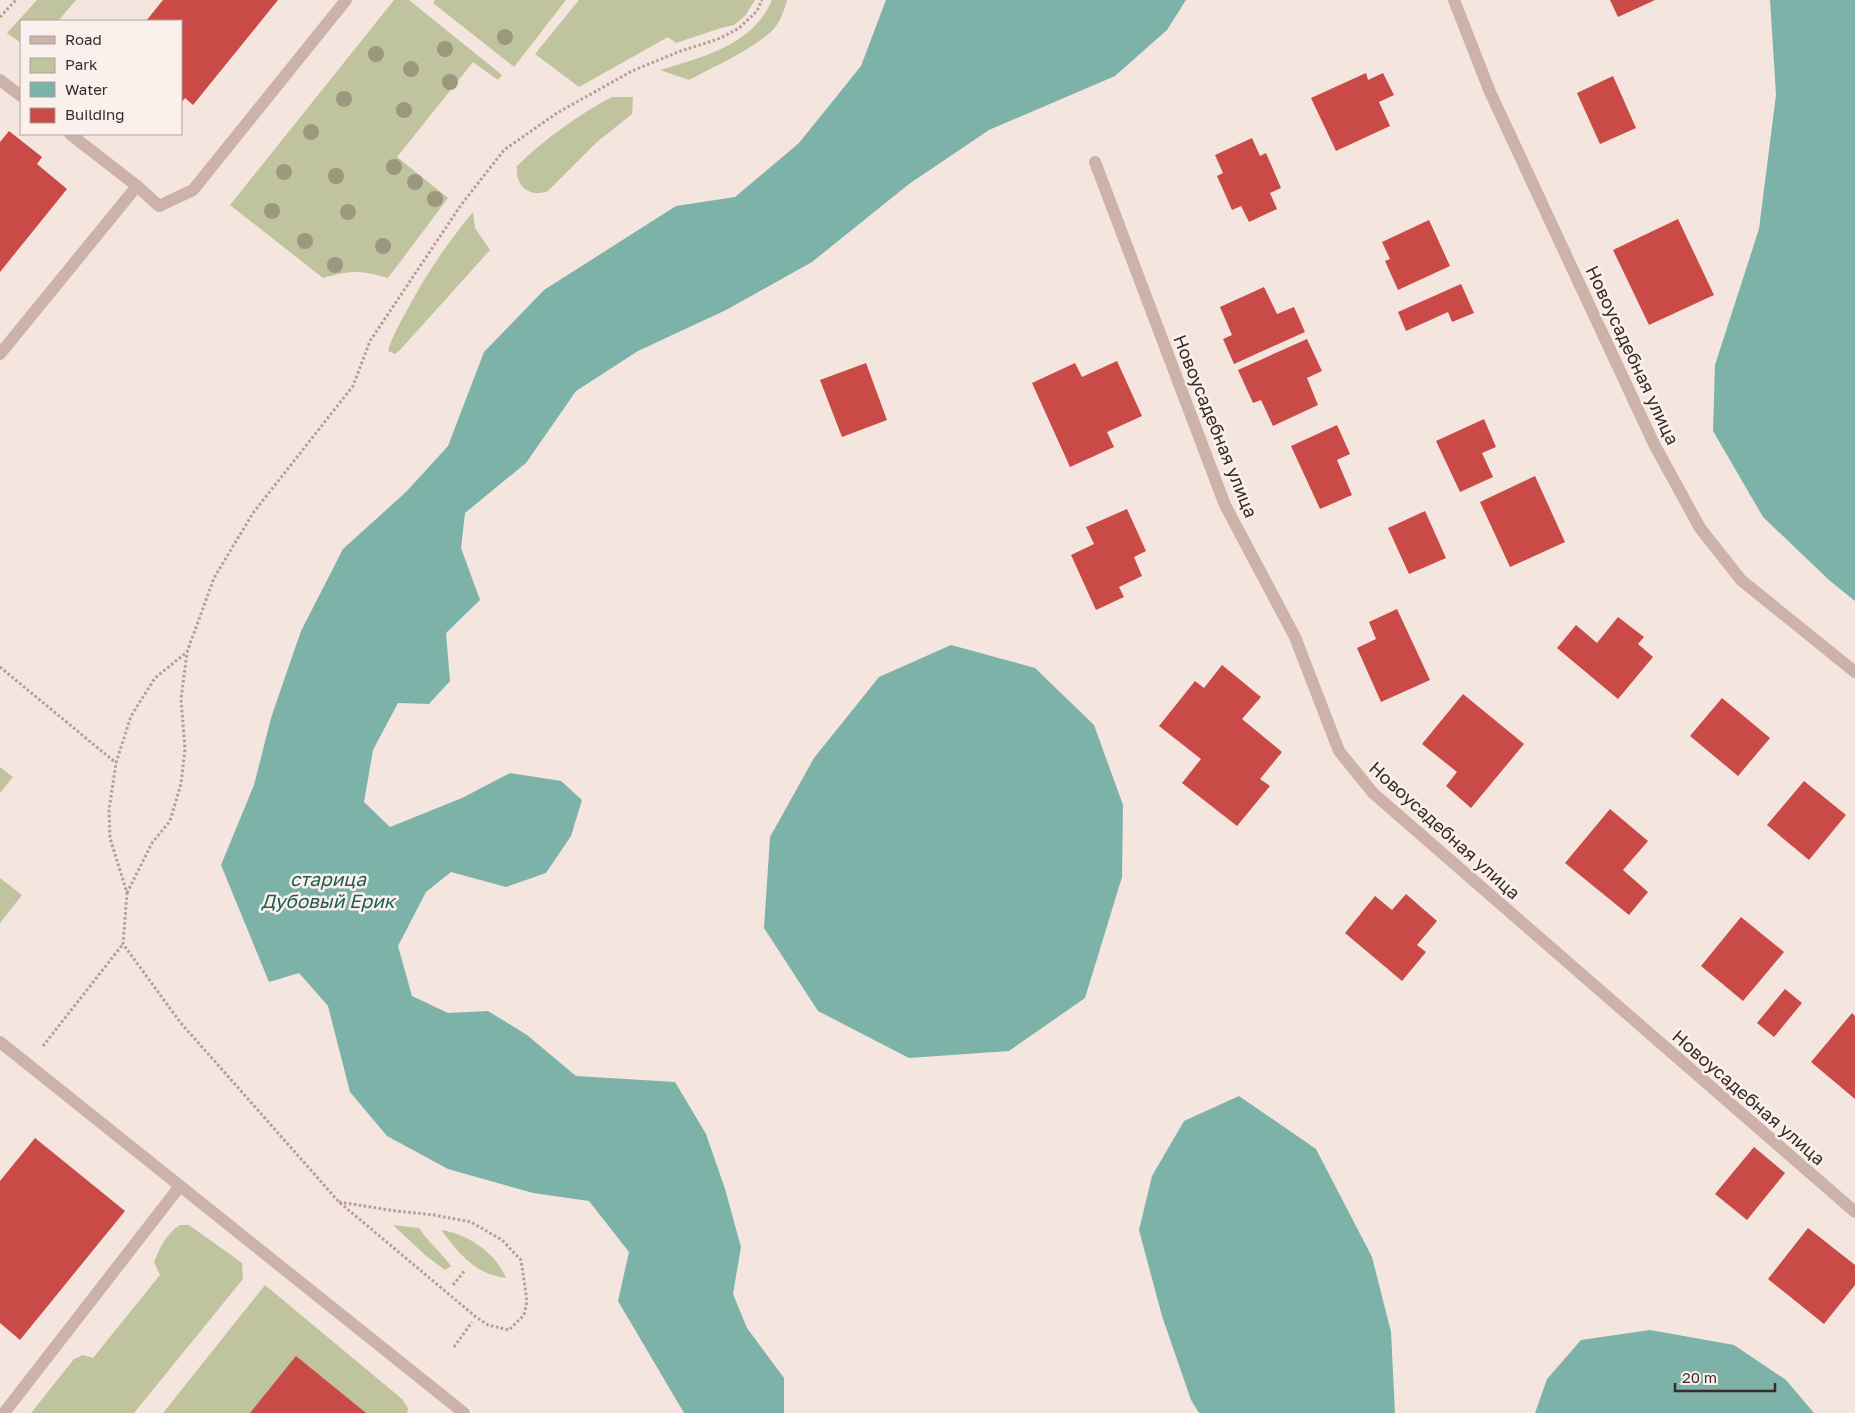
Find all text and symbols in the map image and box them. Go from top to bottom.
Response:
legend [20,20,182,135]
text: Road [65,30,102,48]
text: Park [65,55,98,73]
text: Water [65,80,108,98]
text: Building [65,105,125,123]
street label: Новоусадебная улица [1582,262,1684,448]
street label: Новоусадебная улица [1169,331,1263,521]
street label: Новоусадебная улица [1365,756,1525,904]
water label: старица Дубовый Ерик [260,867,397,912]
street label: Новоусадебная улица [1668,1025,1830,1169]
scale bar [1675,1360,1775,1392]
text: 20 m [1682,1368,1717,1386]

